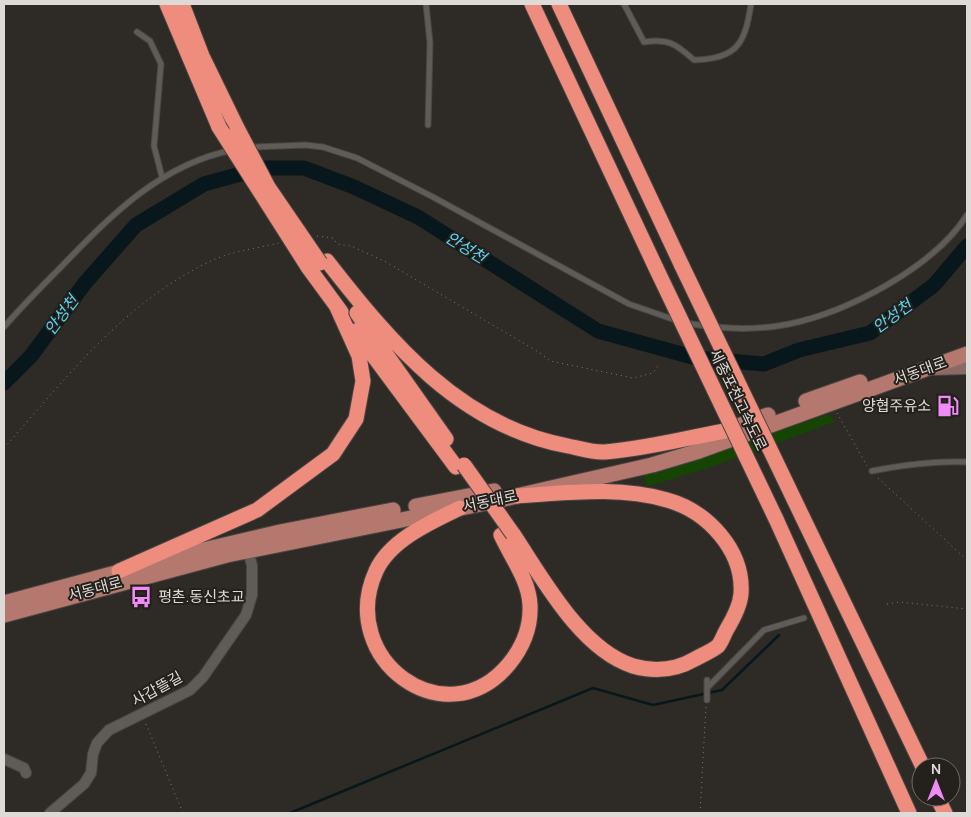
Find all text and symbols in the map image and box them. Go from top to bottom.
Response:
water label: 안성천 [441,226,492,269]
water label: 안성천 [39,289,84,339]
water label: 안성천 [868,293,918,338]
street label: 세종포천고속도로 [705,346,772,454]
street label: 서동대로 [890,351,949,390]
fuel station icon: 양협주유소 [935,393,961,419]
place label: 양협주유소 [862,395,931,416]
street label: 서동대로 [461,485,519,517]
street label: 서동대로 [65,571,124,606]
bus stop icon: 평촌.동신초교 [128,584,154,610]
place label: 평촌.동신초교 [158,586,245,607]
street label: 사갑뜰길 [128,666,186,711]
north arrow [911,757,961,807]
text: N [931,759,941,778]

